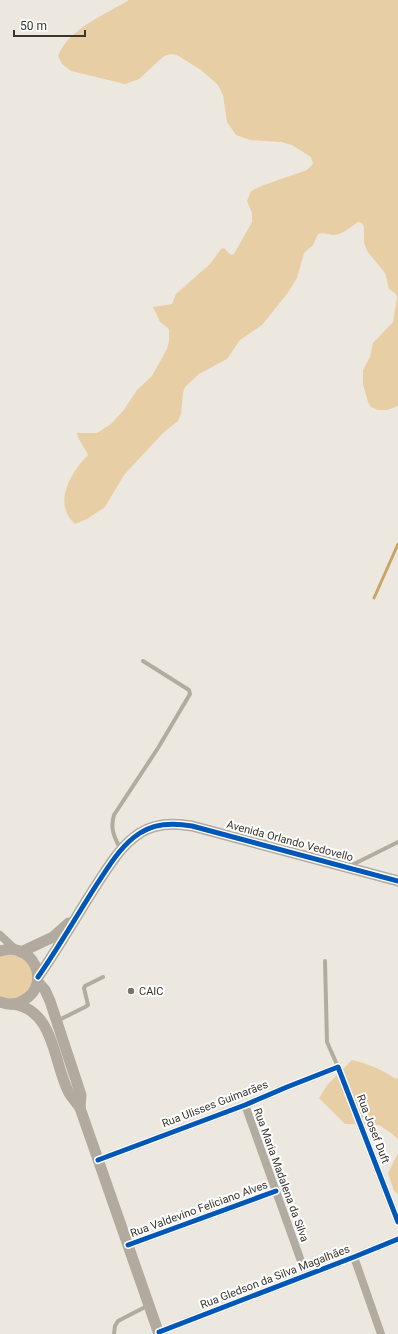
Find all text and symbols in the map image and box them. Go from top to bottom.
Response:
scale bar [14,12,85,38]
text: 50 m [20,19,47,33]
street label: Avenida Orlando Vedovello [225,818,355,864]
place label: CAIC [139,985,164,998]
marker: CAIC [126,986,136,996]
street label: Rua Ulisses Guimarães [160,1078,270,1130]
street label: Rua Josef Duft [354,1093,392,1166]
street label: Rua Maria Madalena da Silva [251,1106,311,1244]
street label: Rua Valdevino Feliciano Alves [129,1178,270,1240]
street label: Rua Gledson da Silva Magalhães [198,1242,352,1312]

